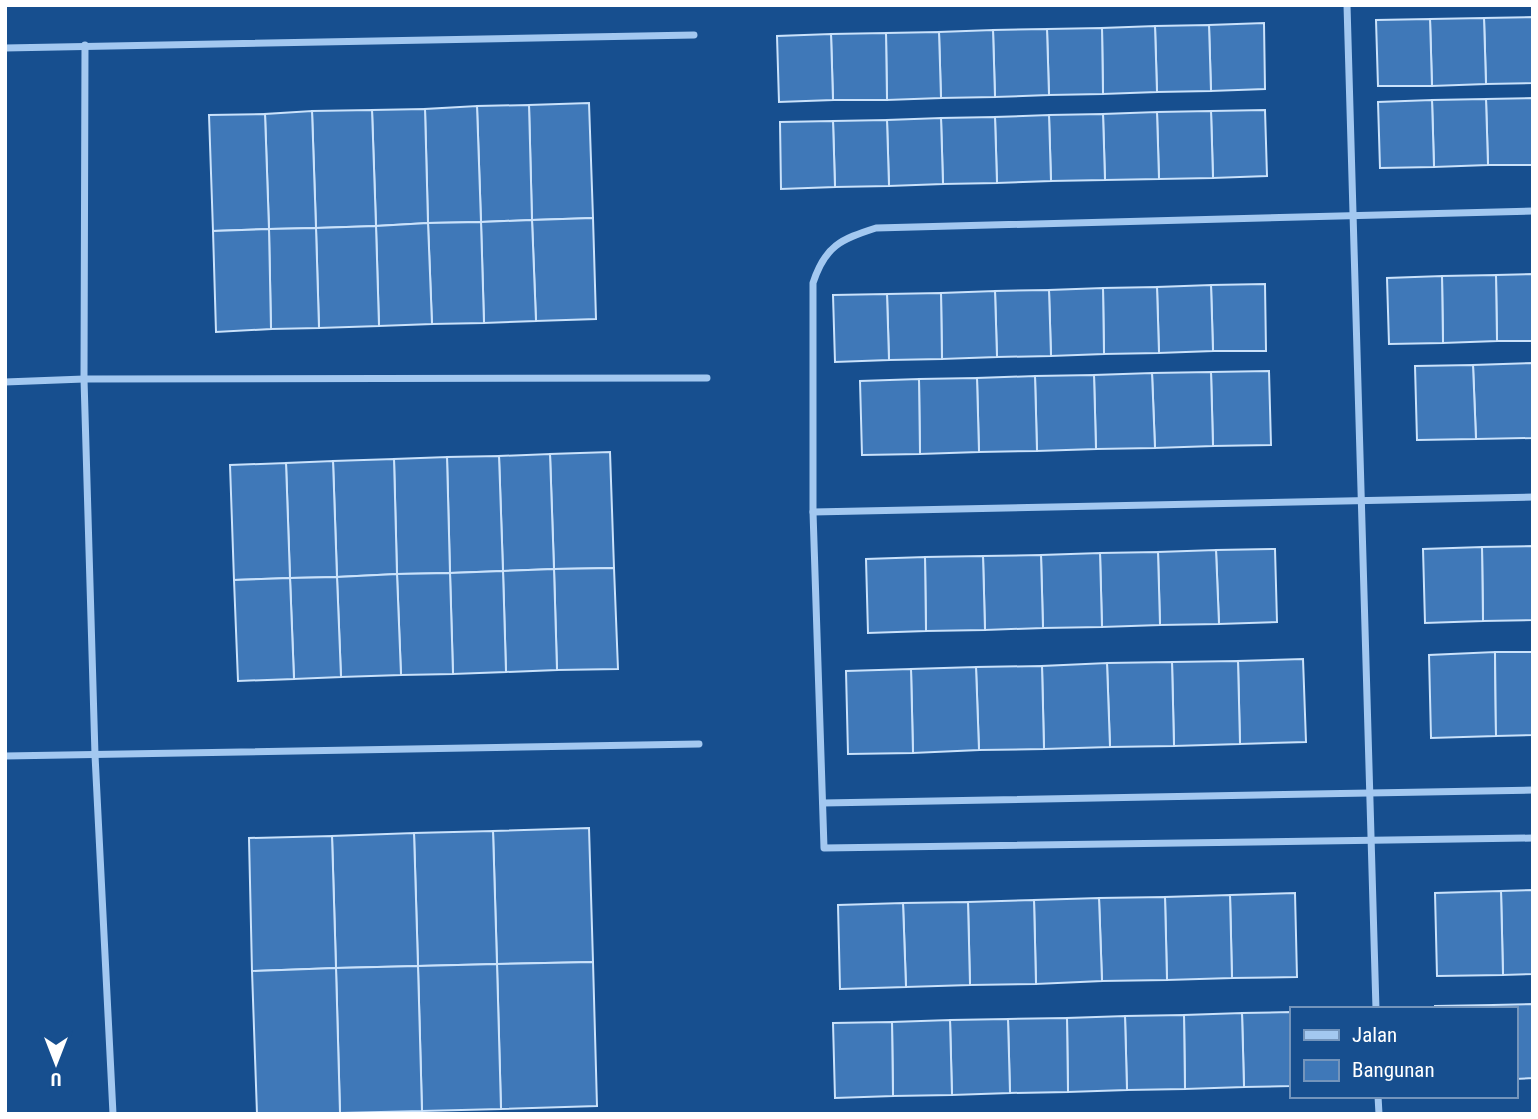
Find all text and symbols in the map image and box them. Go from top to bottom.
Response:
legend [1290,1007,1517,1098]
text: Jalan [1352,1023,1397,1047]
north arrow [21,1028,91,1098]
text: Bangunan [1352,1058,1435,1082]
text: U [51,1068,61,1091]

